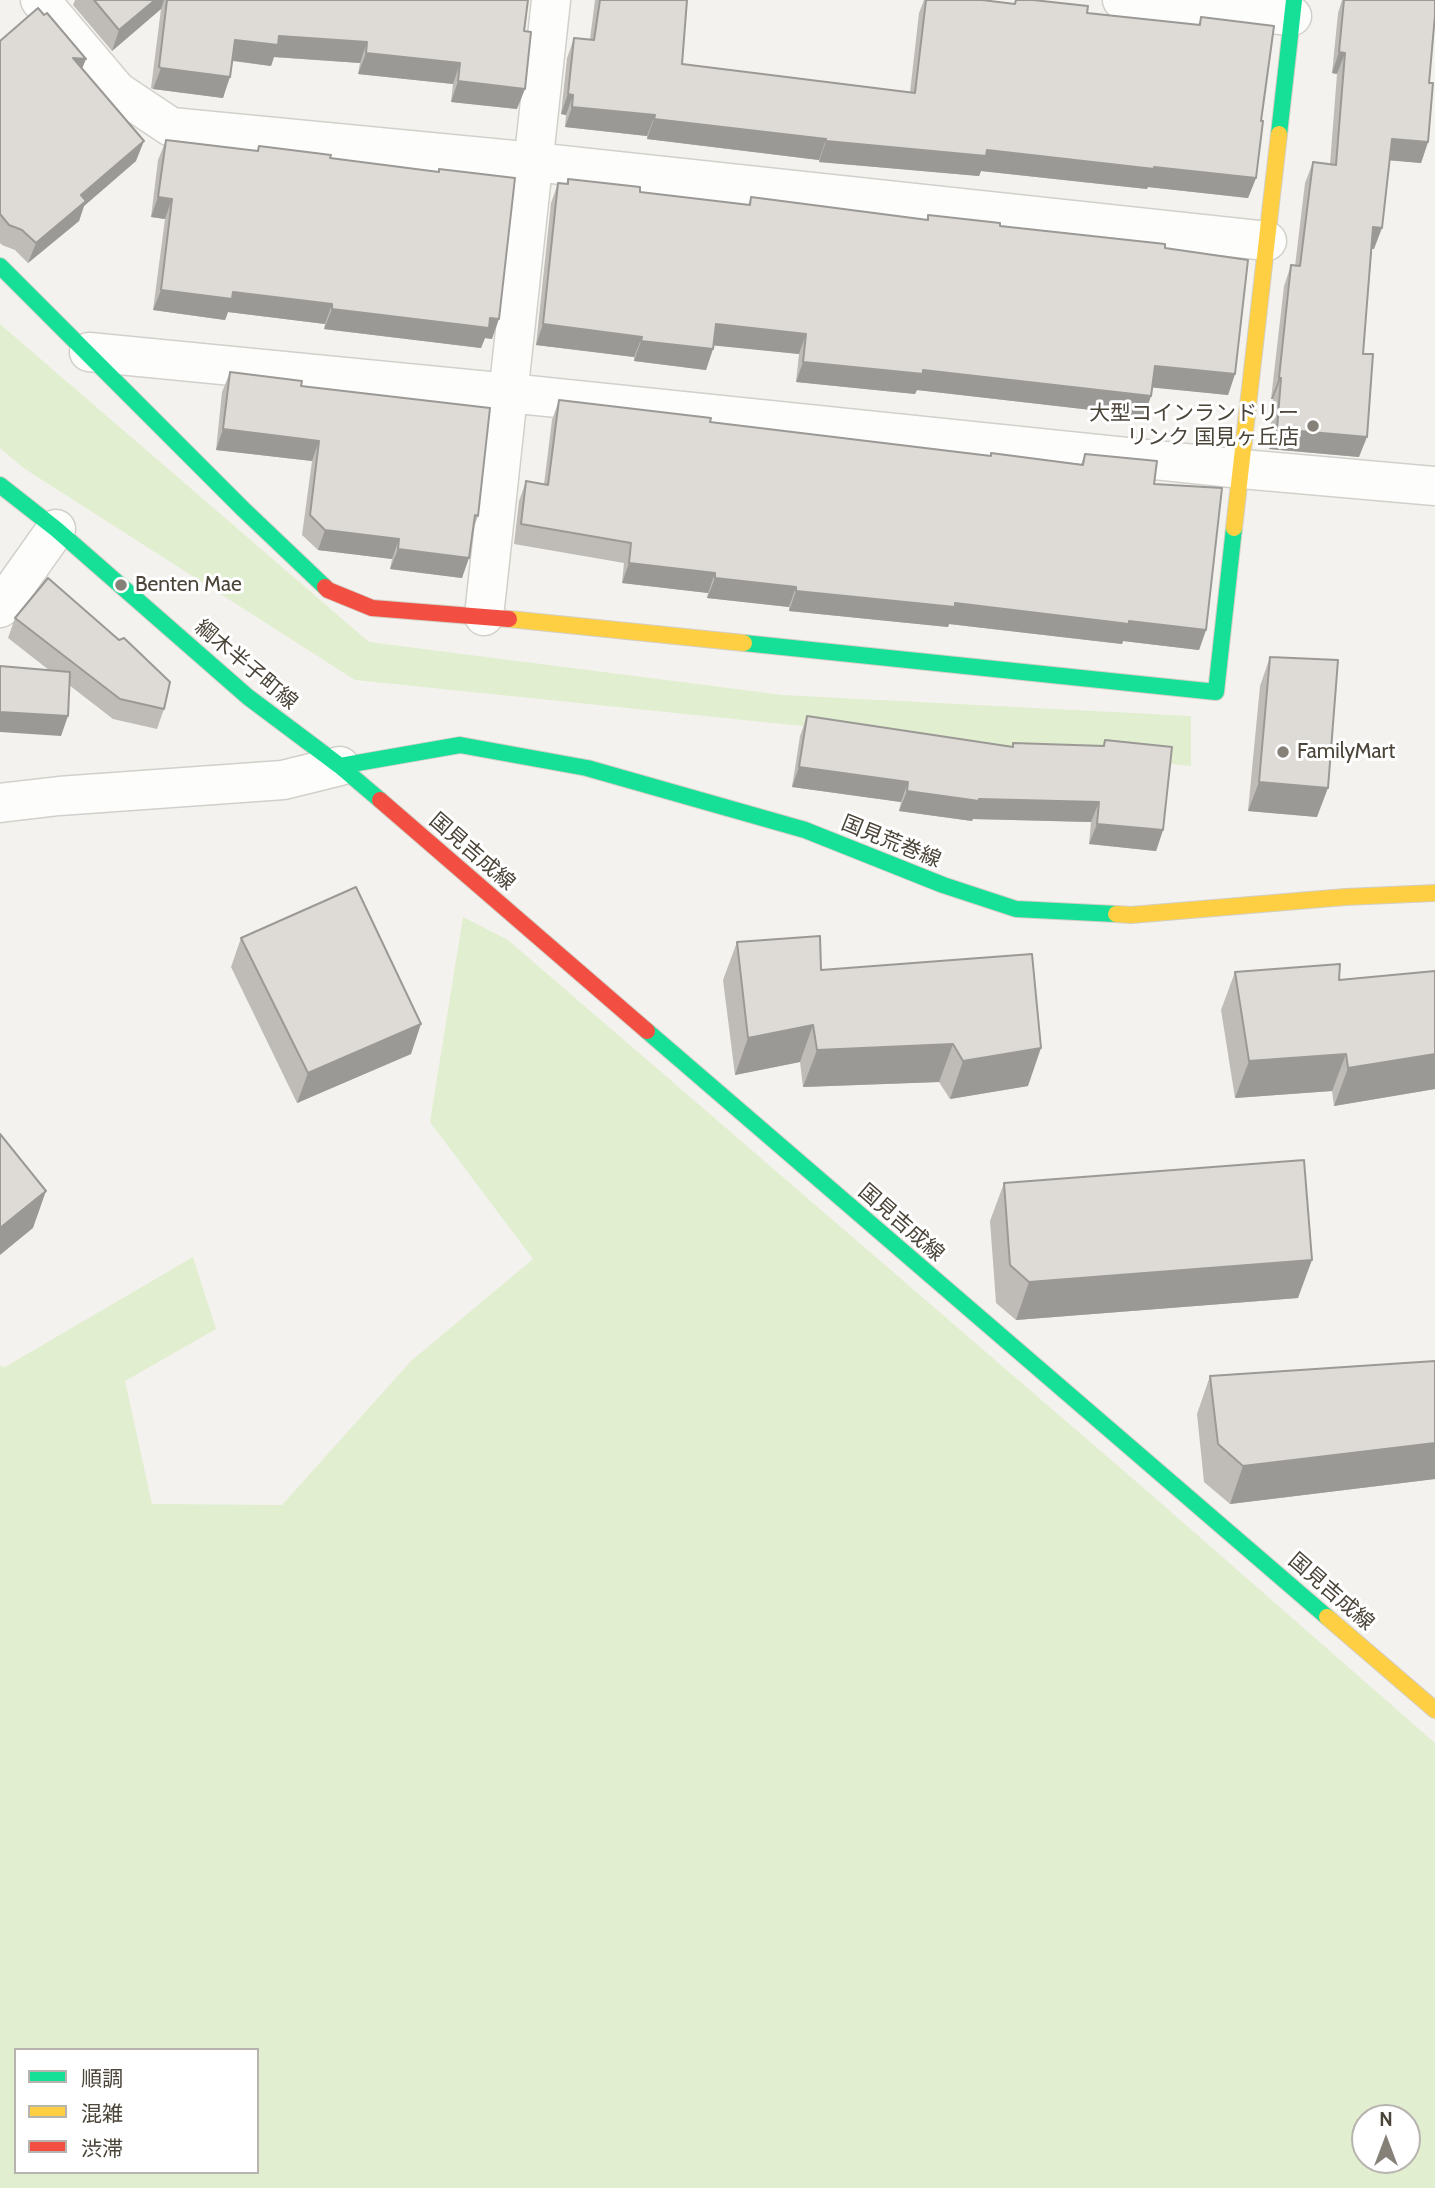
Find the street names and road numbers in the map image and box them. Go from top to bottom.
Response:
street label: 綱木半子町線 [190,615,302,715]
street label: 国見吉成線 [424,808,520,896]
street label: 国見荒巻線 [838,811,944,873]
street label: 国見吉成線 [853,1179,949,1267]
street label: 国見吉成線 [1283,1548,1379,1636]

